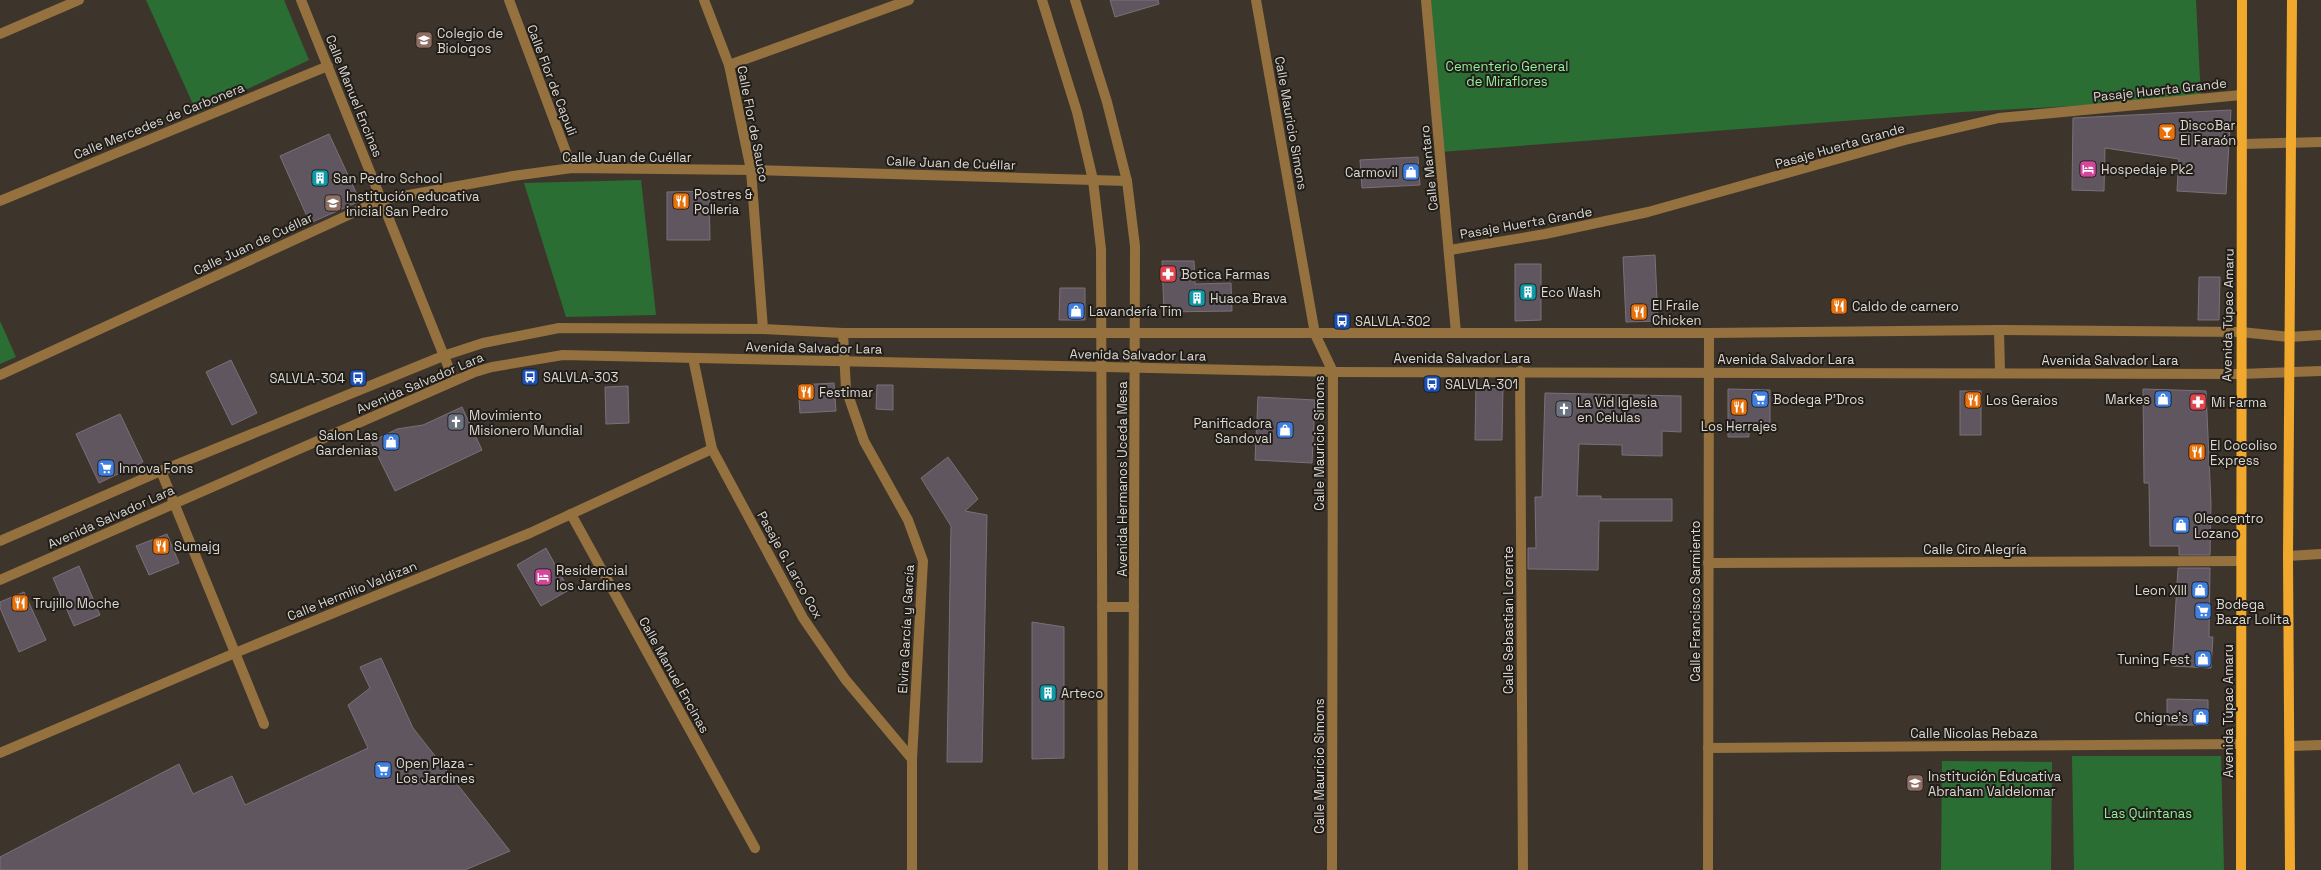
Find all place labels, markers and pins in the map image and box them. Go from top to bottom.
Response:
place label: Colegio de Biologos [437,25,503,57]
school or university icon: Colegio de Biologos [414,30,434,50]
place label: DiscoBar El Faraón [2180,117,2236,149]
bar icon: DiscoBar El Faraón [2157,122,2177,142]
hotel icon: Hospedaje Pk2 [2078,159,2098,179]
place label: Hospedaje Pk2 [2101,161,2193,178]
shop icon: Carmovil [1401,162,1421,182]
place label: Carmovil [1345,164,1398,181]
building icon: San Pedro School [310,168,330,188]
place label: San Pedro School [333,170,442,187]
place label: Postres & Polleria [694,186,753,218]
place label: Institución educativa inicial San Pedro [346,188,480,220]
restaurant icon: Postres & Polleria [671,191,691,211]
school or university icon: Institución educativa inicial San Pedro [323,193,343,213]
pharmacy icon: Botica Farmas [1158,264,1178,284]
place label: Botica Farmas [1181,266,1270,283]
building icon: Eco Wash [1518,282,1538,302]
place label: Eco Wash [1541,284,1601,301]
building icon: Huaca Brava [1187,288,1207,308]
place label: Huaca Brava [1210,290,1288,307]
restaurant icon: Caldo de carnero [1829,296,1849,316]
place label: El Fraile Chicken [1652,297,1702,329]
place label: Caldo de carnero [1852,298,1959,315]
shop icon: Lavandería Tim [1066,301,1086,321]
restaurant icon: El Fraile Chicken [1629,302,1649,322]
place label: Lavandería Tim [1089,303,1182,320]
bus stop icon: SALVLA-302 [1332,311,1352,331]
place label: SALVLA-302 [1355,313,1430,330]
bus stop icon: SALVLA-303 [520,367,540,387]
bus stop icon: SALVLA-304 [348,368,368,388]
place label: SALVLA-303 [543,369,618,386]
place label: SALVLA-304 [269,370,345,387]
bus stop icon: SALVLA-301 [1422,374,1442,394]
place label: SALVLA-301 [1445,376,1518,393]
restaurant icon: Festimar [796,382,816,402]
place label: Festimar [819,384,873,401]
supermarket icon: Bodega P'Dros [1750,389,1770,409]
shop icon: Markes [2153,389,2173,409]
restaurant icon: Los Geraios [1963,390,1983,410]
place label: Bodega P'Dros [1773,391,1864,408]
place label: Markes [2105,391,2150,408]
place label: Los Geraios [1986,392,2058,409]
pharmacy icon: Mi Farma [2188,392,2208,412]
place label: La Vid Iglesia en Celulas [1577,394,1658,426]
place label: Mi Farma [2211,394,2267,411]
restaurant icon: Los Herrajes [1729,397,1749,417]
church icon: La Vid Iglesia en Celulas [1554,399,1574,419]
place label: Movimiento Misionero Mundial [469,407,583,439]
church icon: Movimiento Misionero Mundial [446,412,466,432]
place label: Panificadora Sandoval [1193,415,1273,447]
place label: Los Herrajes [1701,418,1777,435]
shop icon: Panificadora Sandoval [1275,420,1295,440]
place label: Salon Las Gardenias [316,427,378,459]
shop icon: Salon Las Gardenias [381,432,401,452]
place label: El Cocoliso Express [2210,437,2277,469]
restaurant icon: El Cocoliso Express [2187,442,2207,462]
supermarket icon: Innova Fons [96,458,116,478]
place label: Innova Fons [119,460,193,477]
place label: Oleocentro Lozano [2194,510,2264,542]
shop icon: Oleocentro Lozano [2171,515,2191,535]
restaurant icon: Sumajg [151,536,171,556]
place label: Sumajg [174,538,220,555]
place label: Residencial los Jardines [556,562,631,594]
hotel icon: Residencial los Jardines [533,567,553,587]
shop icon: Leon XIII [2190,580,2210,600]
place label: Leon XIII [2135,582,2187,599]
restaurant icon: Trujillo Moche [10,593,30,613]
place label: Trujillo Moche [33,595,119,612]
place label: Bodega Bazar Lolita [2216,596,2290,628]
supermarket icon: Bodega Bazar Lolita [2193,601,2213,621]
shop icon: Tuning Fest [2193,649,2213,669]
place label: Tuning Fest [2117,651,2190,668]
building icon: Arteco [1038,683,1058,703]
place label: Arteco [1061,685,1103,702]
shop icon: Chigne's [2191,707,2211,727]
place label: Chigne's [2135,709,2188,726]
place label: Open Plaza - Los Jardines [396,755,475,787]
supermarket icon: Open Plaza - Los Jardines [373,760,393,780]
place label: Institución Educativa Abraham Valdelomar [1928,768,2062,800]
school or university icon: Institución Educativa Abraham Valdelomar [1905,773,1925,793]

